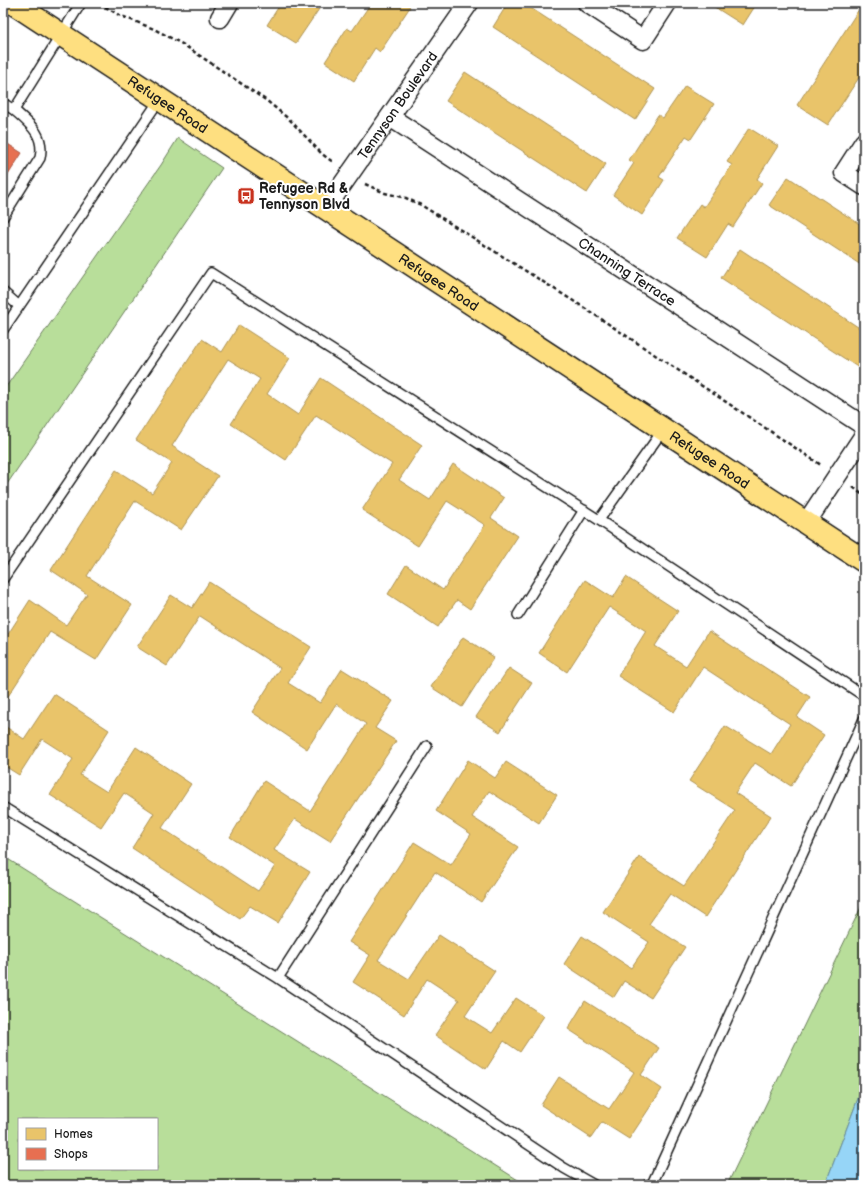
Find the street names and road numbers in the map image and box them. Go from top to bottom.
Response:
street label: Tennyson Boulevard [354,49,441,163]
street label: Refugee Road [124,72,211,137]
street label: Channing Terrace [575,234,679,310]
street label: Refugee Road [395,250,482,315]
street label: Refugee Road [666,428,753,493]

